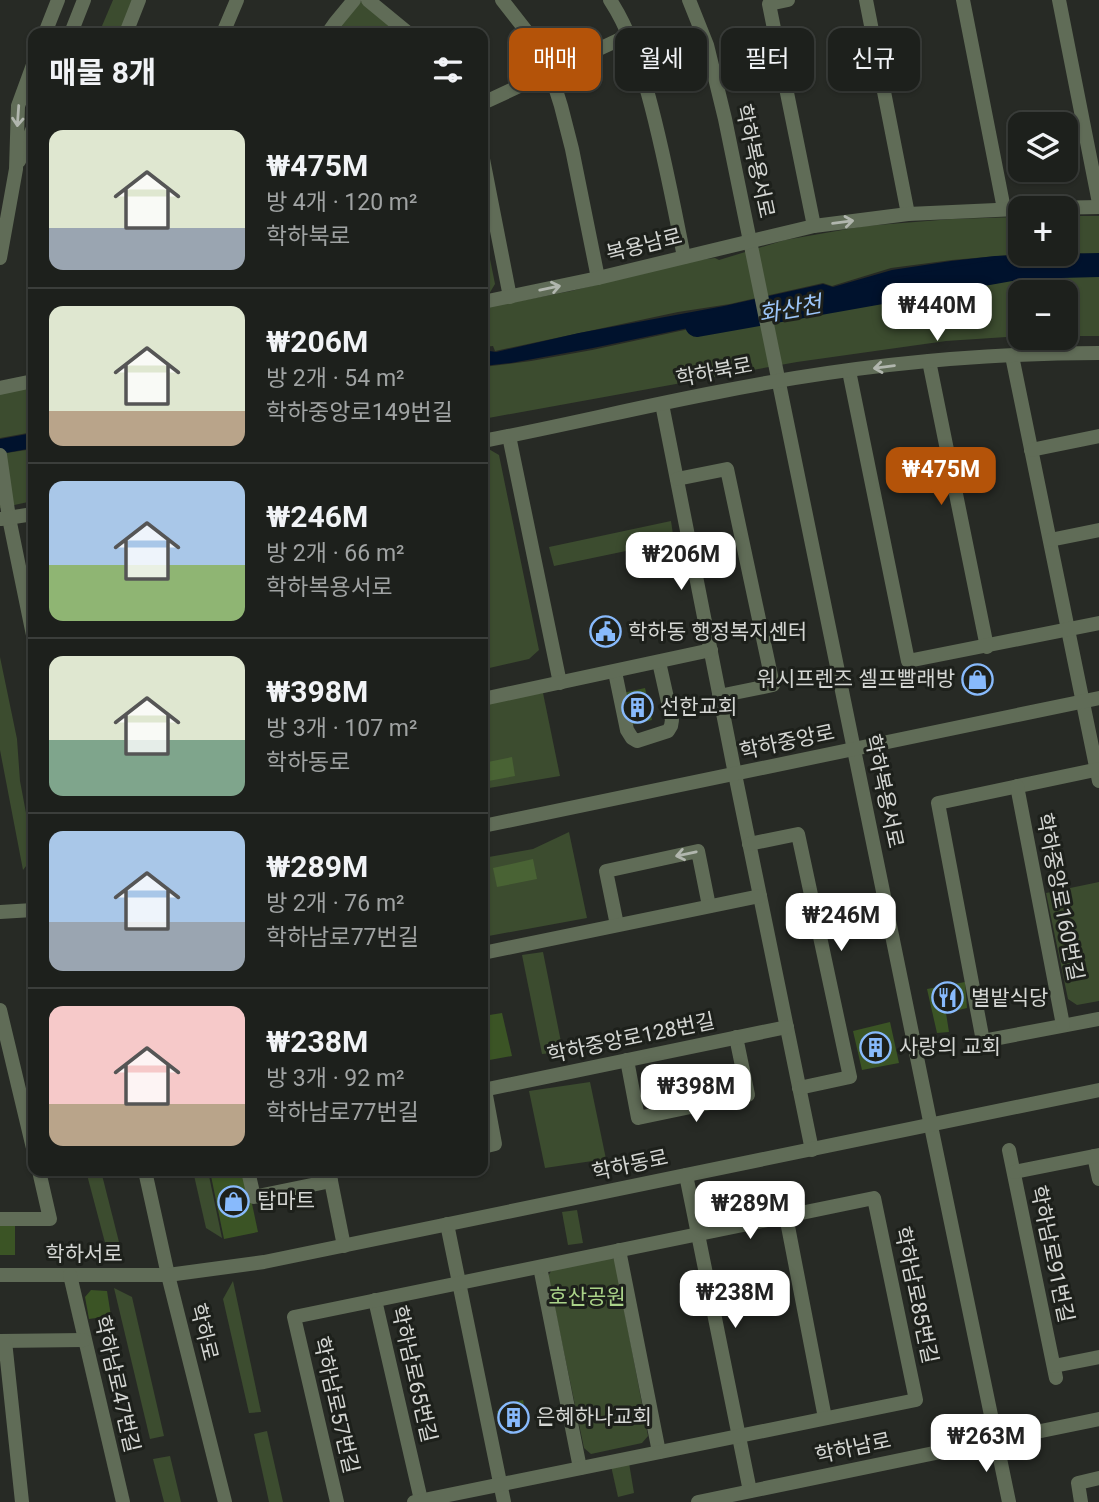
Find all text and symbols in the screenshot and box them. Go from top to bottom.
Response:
chip: 매매 [509,28,601,91]
chip: 월세 [615,28,707,91]
chip: 필터 [721,28,814,91]
chip: 신규 [828,28,920,91]
icon: filters [429,51,467,89]
text: 매물 8개 [49,55,156,90]
street label: 학하복용서로 [731,102,779,220]
one-way arrow [11,104,24,126]
map controls [1008,112,1078,350]
button: layers [1008,112,1078,182]
text: ₩475M [266,148,368,183]
icon: home [105,158,189,242]
text: 방 4개 · 120 m² [266,189,417,216]
button: + [1008,196,1078,266]
one-way arrow [831,216,854,229]
text: 학하북로 [266,223,351,250]
street label: 복용남로 [604,224,684,266]
button: − [1008,280,1078,350]
one-way arrow [538,281,561,295]
pin: ₩440M [888,284,986,343]
water label: 화산천 [756,290,826,328]
text: ₩440M [898,292,976,319]
text: ₩206M [266,324,368,359]
icon: home [105,334,189,418]
street label: 학하북로 [674,353,754,391]
one-way arrow [874,360,896,373]
text: 방 2개 · 54 m² [266,365,405,392]
text: 학하중앙로149번길 [266,399,453,426]
pin: ₩475M [892,448,990,507]
text: ₩475M [902,456,980,483]
text: ₩246M [266,499,368,534]
icon: home [105,509,189,593]
pin: ₩206M [632,532,730,592]
text: 방 2개 · 66 m² [266,540,405,567]
text: ₩206M [642,541,720,568]
text: 학하복용서로 [266,574,393,601]
public building icon: 학하동 행정복지센터 [588,615,622,649]
place label: 학하동 행정복지센터 [628,620,807,644]
shop icon: 워시프렌즈 셀프빨래방 [961,662,995,696]
place label: 워시프렌즈 셀프빨래방 [757,667,955,691]
text: ₩398M [266,674,368,709]
icon: home [105,684,189,768]
building icon: 선한교회 [620,690,654,724]
place label: 선한교회 [660,695,737,719]
text: 방 3개 · 107 m² [266,715,417,742]
street label: 학하중앙로 [737,720,837,764]
street label: 학하복용서로 [860,732,908,850]
text: 학하동로 [266,749,351,776]
street label: 학하중앙로160번길 [1032,811,1088,983]
one-way arrow [675,847,698,861]
text: ₩289M [266,849,368,884]
icon: home [105,859,189,943]
text: 방 2개 · 76 m² [266,890,405,917]
pin: ₩246M [792,894,890,953]
text: ₩246M [802,902,880,929]
text: 학하남로77번길 [266,924,419,951]
restaurant icon: 별밭식당 [931,981,965,1015]
place label: 별밭식당 [971,986,1048,1010]
street label: 학하중앙로128번길 [545,1009,717,1067]
text: ₩238M [266,1024,368,1059]
building icon: 사랑의 교회 [859,1030,893,1064]
icon: home [105,1034,189,1118]
place label: 사랑의 교회 [899,1035,1001,1059]
pin: ₩398M [647,1064,745,1124]
text: 방 3개 · 92 m² [266,1065,405,1092]
text: ₩398M [657,1073,735,1100]
text: 학하남로77번길 [266,1099,419,1126]
street label: 학하동로 [590,1145,670,1185]
pin: ₩289M [701,1182,799,1241]
street label: 학하남로91번길 [1026,1183,1078,1325]
shop icon: 탑마트 [217,1184,251,1218]
place label: 탑마트 [257,1189,315,1213]
text: ₩289M [711,1190,789,1217]
street label: 학하남로85번길 [890,1224,942,1366]
street label: 학하서로 [45,1242,123,1266]
pin: ₩238M [686,1270,784,1330]
text: ₩238M [696,1279,774,1306]
park label: 호산공원 [548,1285,626,1309]
street label: 학하로 [185,1301,223,1363]
street label: 학하남로65번길 [387,1303,441,1445]
street label: 학하남로47번길 [90,1313,144,1455]
street label: 학하남로57번길 [309,1334,363,1476]
building icon: 은혜하나교회 [496,1400,530,1434]
place label: 은혜하나교회 [536,1405,652,1429]
pin: ₩263M [937,1414,1035,1474]
text: ₩263M [947,1423,1025,1450]
street label: 학하남로 [813,1428,893,1468]

